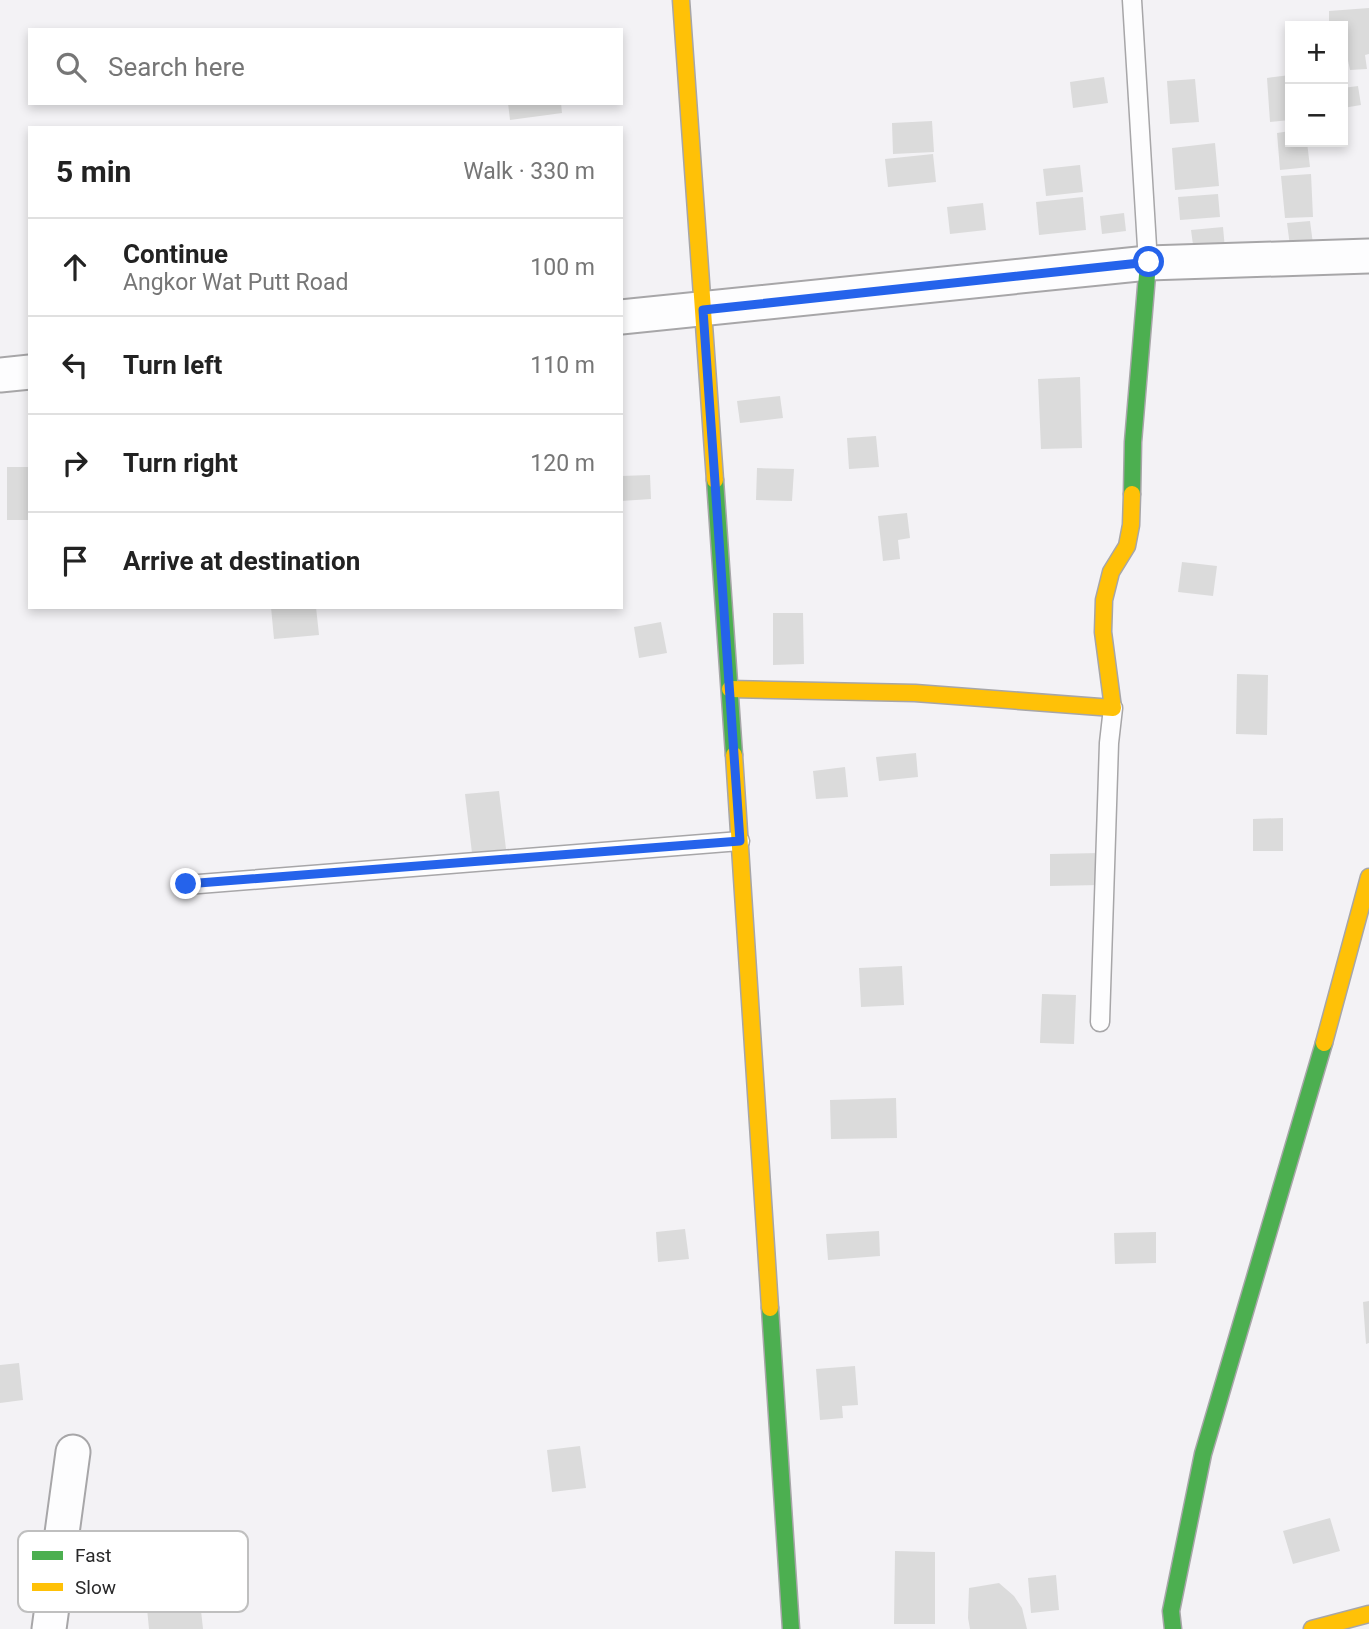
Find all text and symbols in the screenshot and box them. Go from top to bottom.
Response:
map controls [1285,21,1348,147]
button: + [1285,21,1348,84]
search box [28,28,623,105]
icon: search [52,48,90,86]
text: Search here [108,52,245,82]
button: − [1285,84,1348,147]
text: 5 min [56,154,131,189]
text: Walk · 330 m [463,158,595,185]
text: Continue [123,239,228,269]
route start [1133,246,1164,277]
icon: ahead [56,248,94,286]
text: 100 m [530,254,595,281]
text: Angkor Wat Putt Road [123,269,348,296]
icon: left [56,346,94,384]
text: Turn left [123,350,222,380]
text: 110 m [530,352,595,379]
icon: right [56,444,94,482]
text: Turn right [123,448,238,478]
text: 120 m [530,450,595,477]
icon: arrive [56,542,94,580]
text: Arrive at destination [123,546,360,576]
route end [170,868,201,899]
legend [18,1531,248,1612]
text: Fast [75,1544,112,1567]
text: Slow [75,1576,116,1599]

